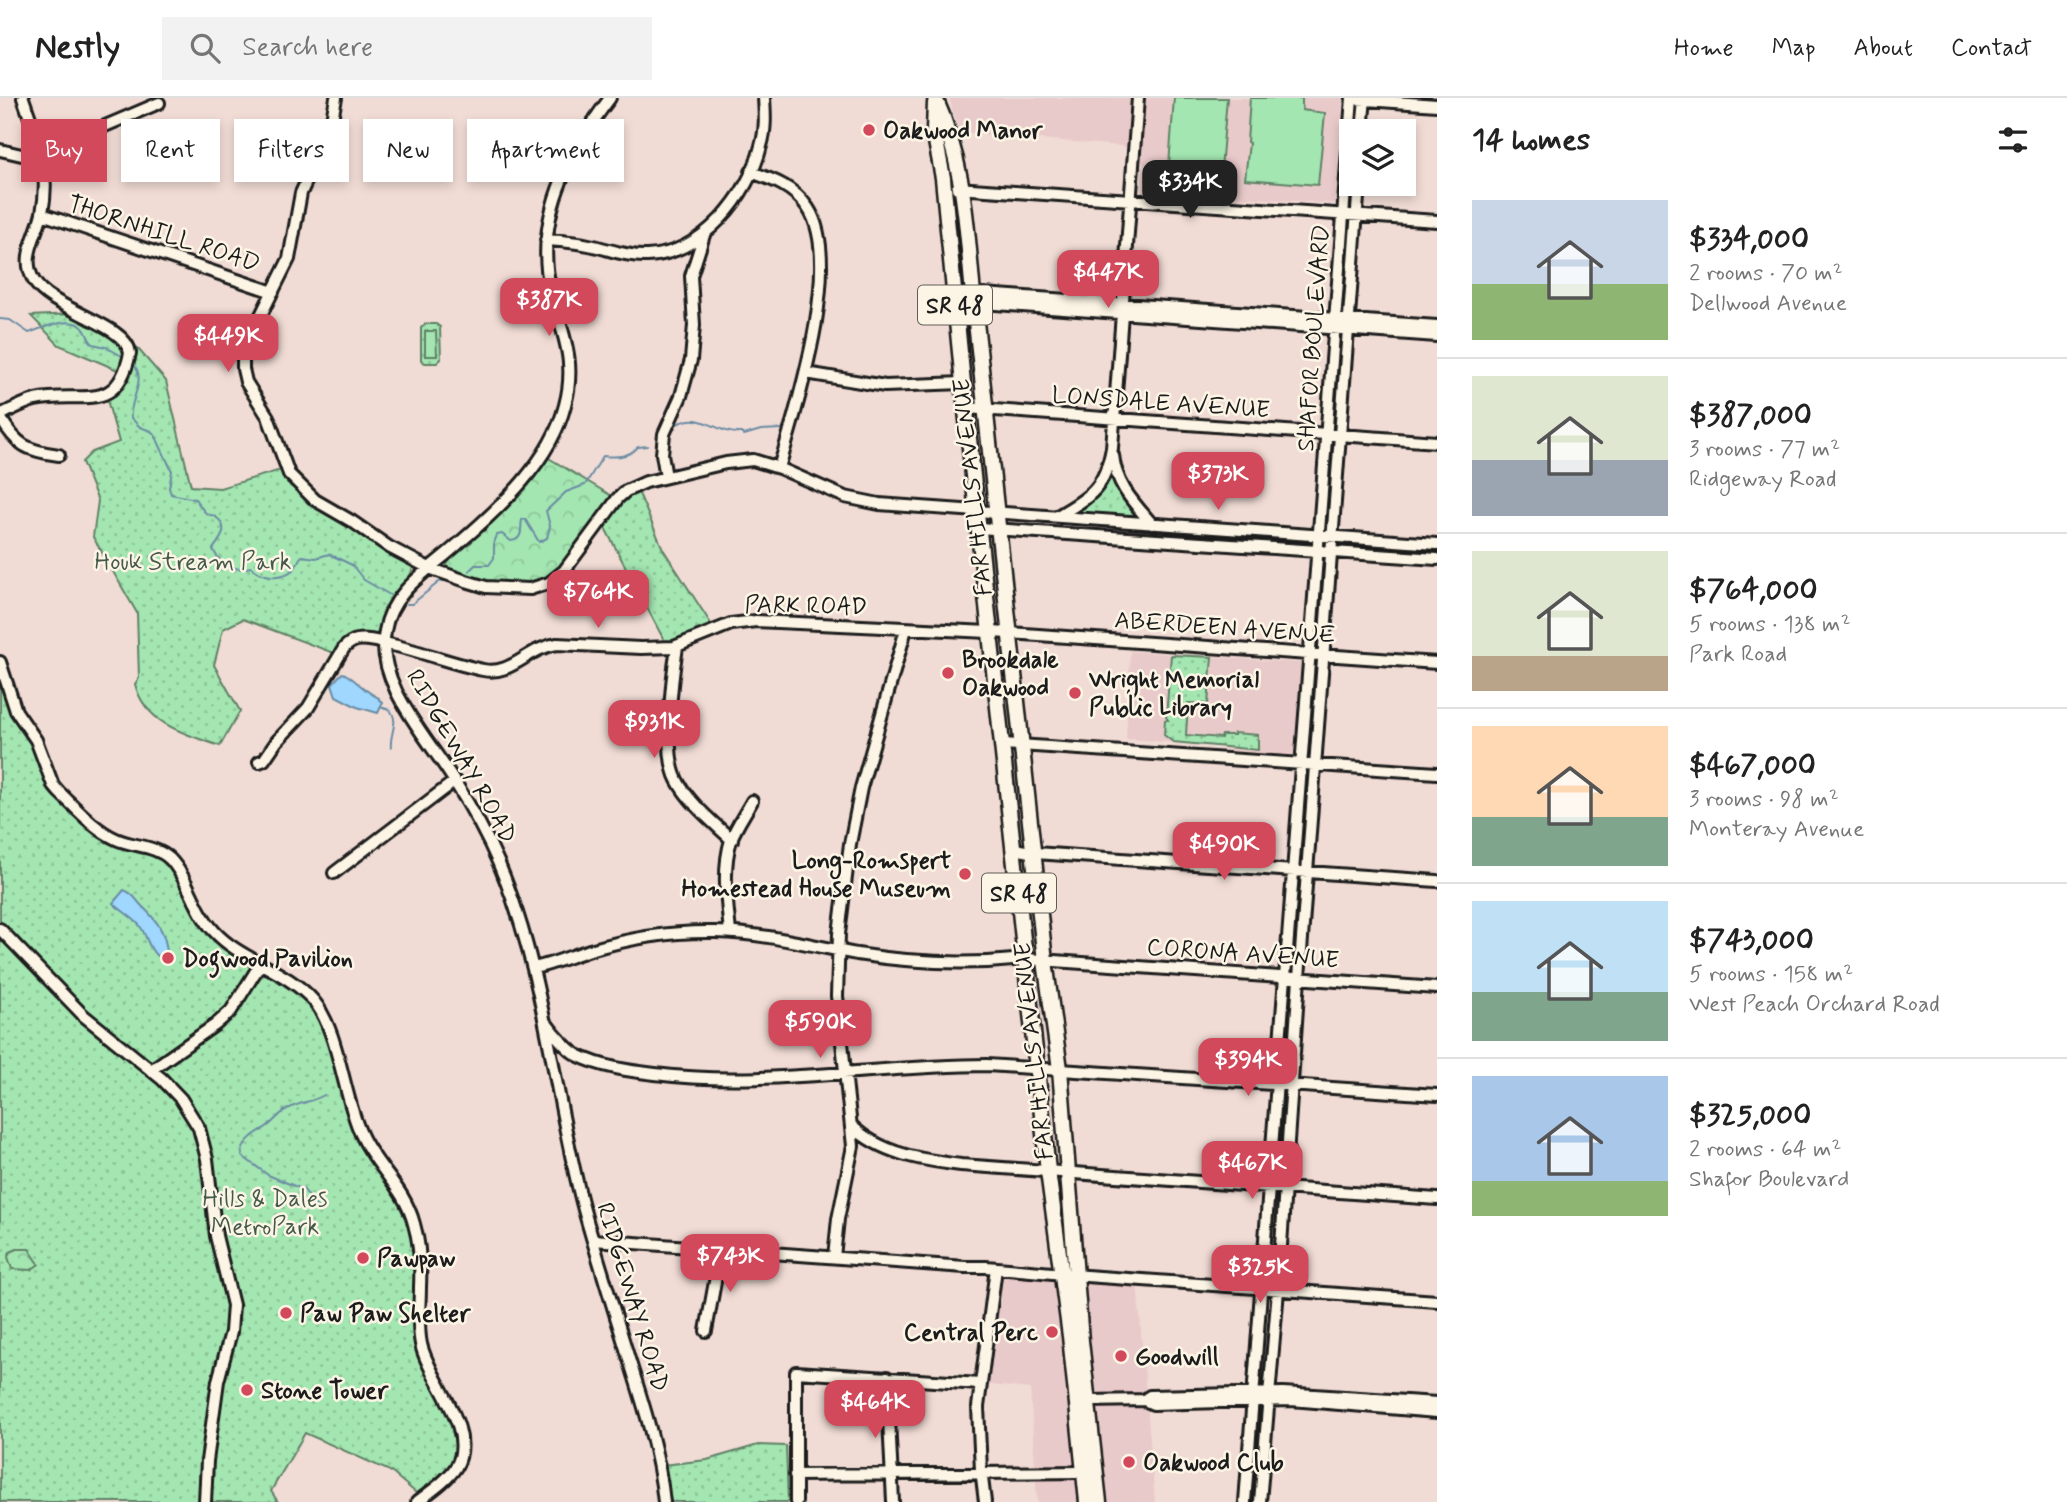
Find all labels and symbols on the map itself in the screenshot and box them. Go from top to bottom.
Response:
place label: Oakwood Manor [883,116,1043,147]
marker: Oakwood Manor [861,122,877,138]
pin: $334K [1141,160,1239,220]
street label: THORNHILL ROAD [64,189,264,280]
street label: SHAFOR BOULEVARD [1291,223,1338,453]
pin: $447K [1059,250,1157,310]
pin: $387K [500,278,598,338]
road number: SR 48 [918,286,992,325]
pin: $449K [179,314,277,374]
street label: FAR HILLS AVENUE [947,377,1000,597]
street label: LONSDALE AVENUE [1051,380,1271,427]
pin: $373K [1169,452,1267,512]
park label: Houk Stream Park [95,547,292,578]
pin: $764K [549,570,647,630]
street label: PARK ROAD [744,590,868,623]
street label: ABERDEEN AVENUE [1113,605,1337,652]
place label: Brookdale Oakwood [962,645,1059,704]
street label: RIDGEWAY ROAD [398,664,523,849]
marker: Brookdale Oakwood [940,665,956,681]
place label: Wright Memorial Public Library [1088,665,1259,724]
marker: Wright Memorial Public Library [1067,685,1083,701]
pin: $931K [605,700,703,760]
pin: $490K [1175,822,1273,882]
place label: Long-Romspert Homestead House Museum [681,846,952,905]
marker: Long-Romspert Homestead House Museum [957,866,973,882]
road number: SR 48 [982,874,1056,912]
street label: CORONA AVENUE [1146,932,1340,977]
street label: FAR HILLS AVENUE [1008,941,1061,1161]
place label: Dogwood Pavilion [182,944,353,978]
marker: Dogwood Pavilion [160,950,176,966]
pin: $590K [771,1000,869,1060]
pin: $394K [1199,1038,1297,1098]
pin: $467K [1203,1142,1301,1201]
park label: Hills & Dales MetroPark [203,1184,327,1243]
street label: RIDGEWAY ROAD [588,1199,675,1396]
pin: $743K [681,1234,779,1294]
place label: Pawpaw [377,1244,456,1275]
pin: $325K [1211,1246,1309,1305]
marker: Pawpaw [355,1250,371,1266]
place label: Paw Paw Shelter [300,1299,471,1330]
marker: Paw Paw Shelter [278,1305,294,1321]
place label: Central Perc [904,1318,1038,1349]
marker: Central Perc [1044,1324,1060,1340]
place label: Goodwill [1135,1342,1219,1373]
marker: Goodwill [1113,1348,1129,1364]
place label: Stone Tower [261,1376,389,1407]
pin: $464K [826,1380,924,1440]
marker: Stone Tower [239,1382,255,1398]
place label: Oakwood Club [1143,1448,1284,1479]
marker: Oakwood Club [1121,1454,1137,1470]

